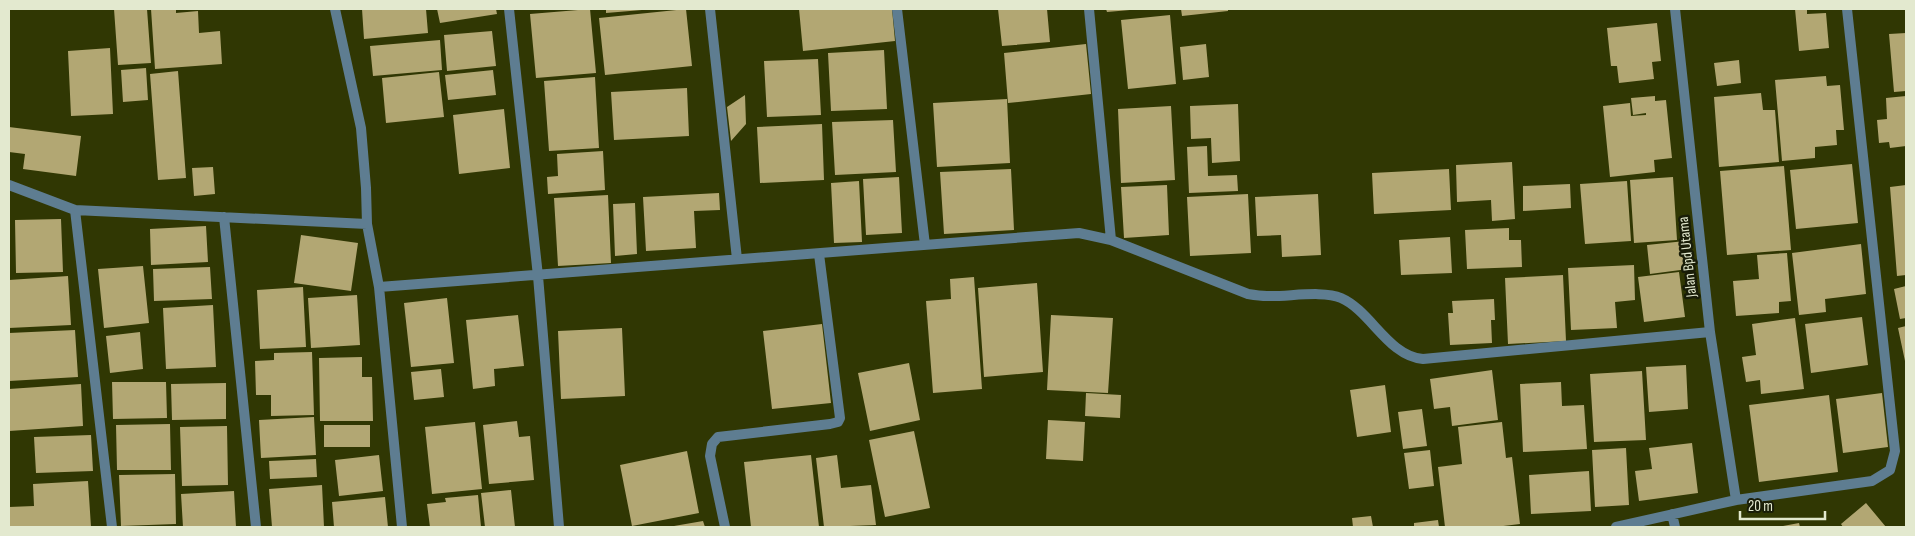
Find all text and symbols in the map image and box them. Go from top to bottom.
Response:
street label: Jalan Bpd Utama [1674,216,1701,299]
scale bar [1740,488,1825,520]
text: 20 m [1748,497,1773,516]

